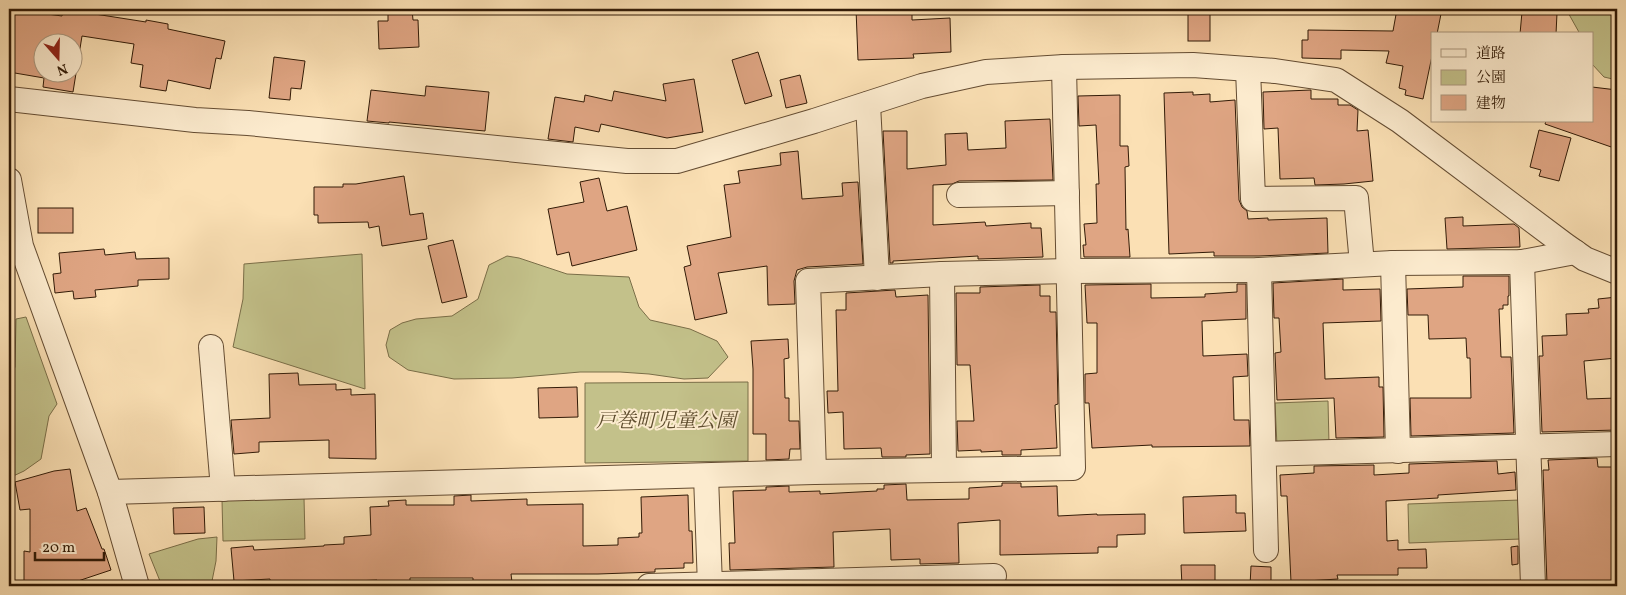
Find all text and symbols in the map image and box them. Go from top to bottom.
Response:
north arrow [32,32,82,82]
legend [1431,32,1594,122]
text: 道路 [1476,44,1506,65]
text: N [54,58,70,79]
text: 公園 [1476,68,1506,89]
text: 建物 [1476,94,1506,115]
park label: 戸巻町児童公園 [596,408,739,436]
scale bar [35,530,104,562]
text: 20 m [42,538,75,559]

